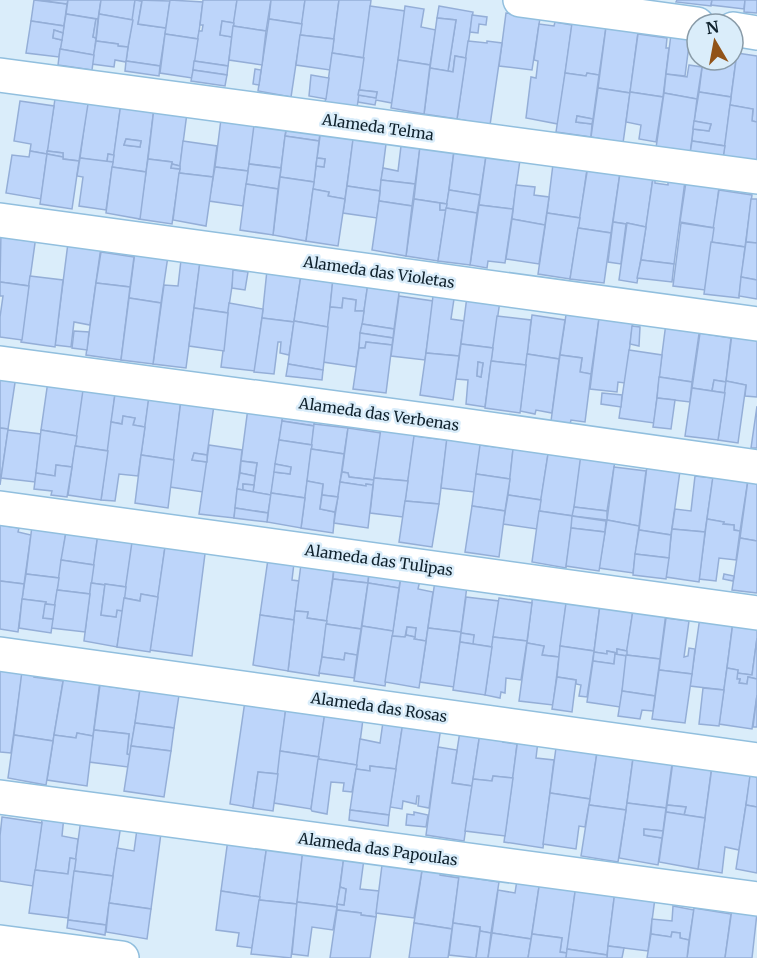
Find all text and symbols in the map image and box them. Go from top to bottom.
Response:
north arrow [685,12,745,72]
text: N [704,16,721,38]
street label: Alameda Telma [320,110,435,144]
street label: Alameda das Violetas [301,252,456,292]
street label: Alameda das Verbenas [297,393,460,435]
street label: Alameda das Tulipas [303,540,454,580]
street label: Alameda das Rosas [309,688,448,726]
street label: Alameda das Papoulas [296,828,459,870]

